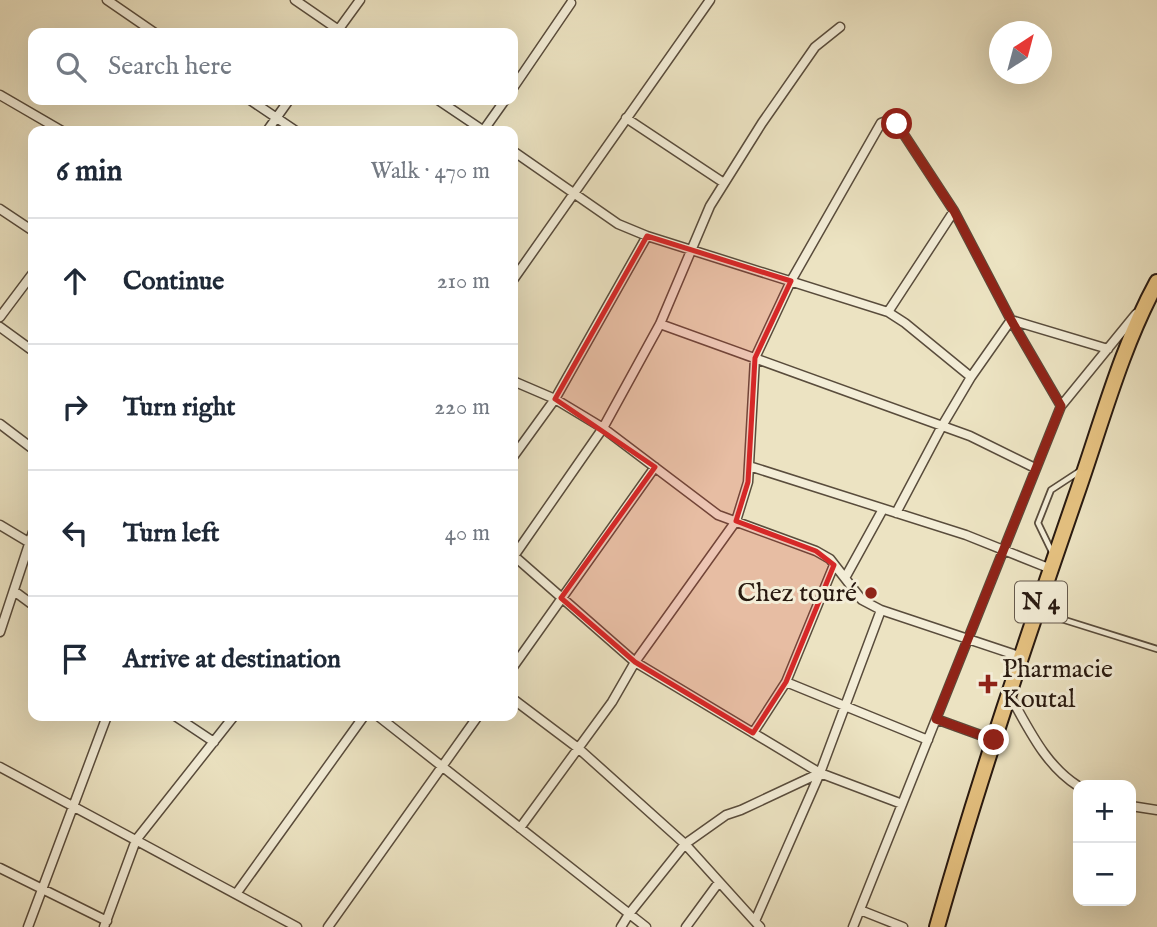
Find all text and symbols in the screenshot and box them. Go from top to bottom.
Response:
north arrow [989,21,1052,84]
search box [28,28,518,105]
icon: search [52,48,90,86]
text: Search here [108,50,232,83]
route start [881,108,912,139]
text: 6 min [56,153,122,191]
text: Walk · 470 m [370,157,490,186]
icon: ahead [56,262,94,300]
text: Continue [123,265,224,298]
text: 210 m [437,267,490,296]
icon: right [56,388,94,426]
text: Turn right [123,391,236,424]
text: 220 m [434,393,490,422]
icon: left [56,514,94,552]
text: Turn left [123,517,220,550]
text: 40 m [445,519,490,548]
place label: Chez touré [737,577,857,610]
road number: N 4 [1015,582,1067,622]
marker: Chez touré [863,585,879,601]
icon: arrive [56,640,94,678]
text: Arrive at destination [123,643,341,676]
place label: Pharmacie Koutal [1002,653,1113,716]
marker: Pharmacie Koutal [980,676,996,692]
route end [978,724,1009,755]
map controls [1073,780,1136,906]
button: + [1073,780,1136,843]
button: − [1073,843,1136,906]

